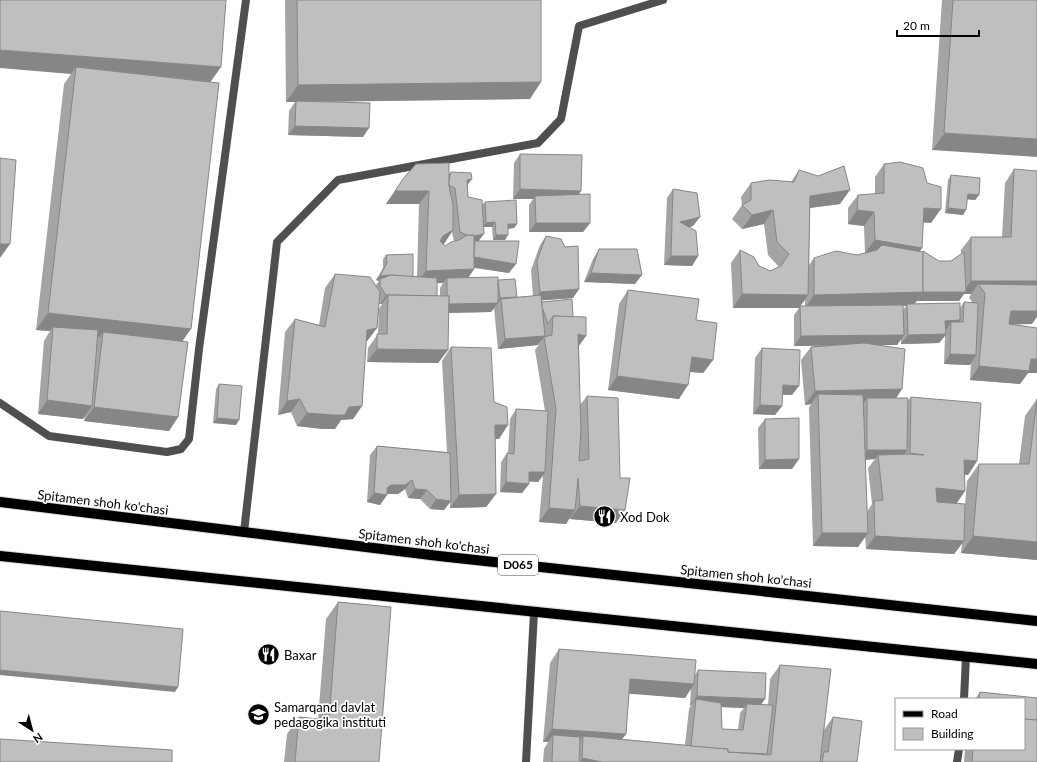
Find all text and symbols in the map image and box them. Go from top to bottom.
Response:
scale bar [897,12,979,38]
text: 20 m [903,18,930,33]
street label: Spitamen shoh ko'chasi [37,486,169,518]
restaurant icon: Xod Dok [592,504,618,530]
place label: Xod Dok [620,509,670,525]
street label: Spitamen shoh ko'chasi [358,525,490,557]
road number: D065 [498,555,538,575]
street label: Spitamen shoh ko'chasi [680,561,812,591]
restaurant icon: Baxar [255,642,281,668]
place label: Baxar [284,647,317,663]
legend [895,698,1025,750]
place label: Samarqand davlat pedagogika instituti [274,699,386,730]
school or university icon: Samarqand davlat pedagogika instituti [246,701,272,727]
text: Road [931,706,958,721]
north arrow [12,710,52,750]
text: Building [931,726,974,741]
text: N [31,731,45,746]

